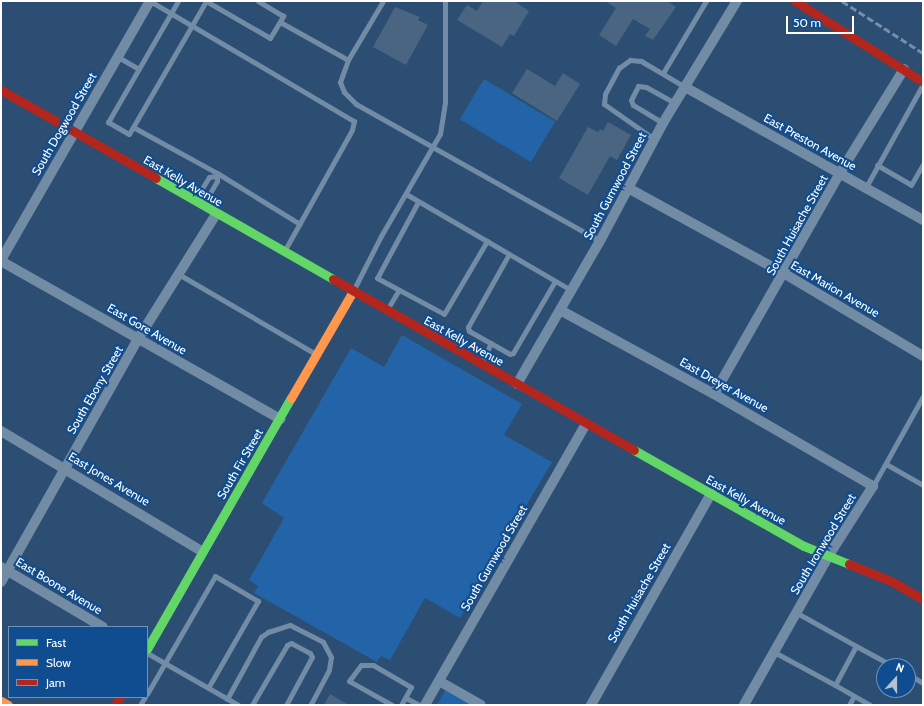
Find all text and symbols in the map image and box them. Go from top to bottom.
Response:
scale bar [788,8,856,34]
text: 50 m [793,15,821,30]
street label: South Dogwood Street [29,70,99,178]
street label: East Preston Avenue [761,111,859,173]
street label: South Gumwood Street [581,130,649,242]
street label: East Kelly Avenue [141,153,225,209]
street label: South Huisache Street [763,172,831,278]
street label: East Marion Avenue [788,258,882,320]
street label: East Gore Avenue [105,300,189,358]
street label: East Kelly Avenue [422,313,506,369]
street label: South Ebony Street [64,343,126,437]
street label: East Dreyer Avenue [677,355,771,415]
street label: South Fir Street [214,426,266,502]
street label: East Jones Avenue [66,449,152,509]
street label: East Kelly Avenue [704,472,788,528]
street label: South Ironwood Street [787,491,859,597]
street label: South Gumwood Street [458,502,530,614]
street label: South Huisache Street [605,541,673,645]
street label: East Boone Avenue [13,555,105,617]
legend [8,626,148,698]
text: Fast [46,635,66,650]
text: Slow [46,655,71,670]
north arrow [876,658,916,698]
text: N [894,660,906,676]
text: Jam [46,675,65,690]

